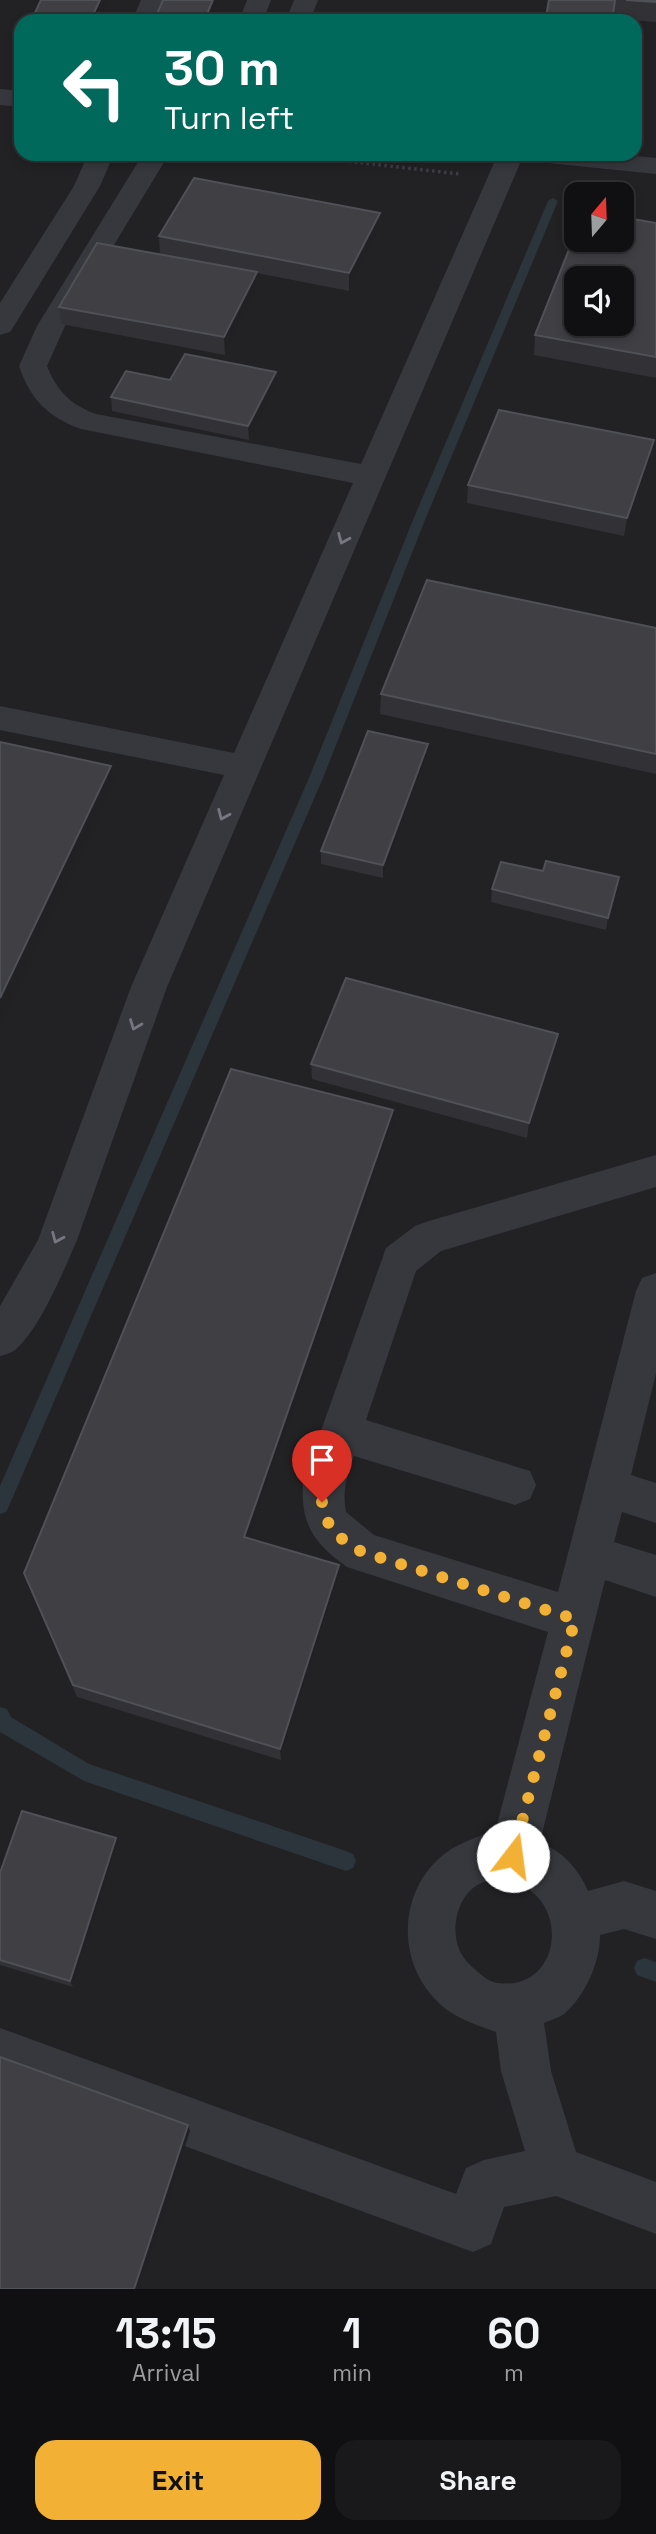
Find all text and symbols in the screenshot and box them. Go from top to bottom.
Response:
text: 30 m [164,37,280,99]
icon: left [49,42,140,133]
text: Turn left [164,98,294,138]
north arrow [564,182,634,252]
map controls [564,182,634,336]
button: sound [564,266,634,336]
one-way arrow [337,532,351,544]
one-way arrow [217,808,231,820]
one-way arrow [129,1018,143,1030]
one-way arrow [51,1231,65,1244]
pin [292,1430,352,1502]
icon: arrive [303,1441,341,1479]
position arrow [476,1819,550,1893]
text: 13:15 [116,2307,217,2360]
text: 1 [343,2307,362,2360]
text: 60 [487,2307,540,2360]
text: Arrival [132,2358,200,2388]
text: min [332,2358,372,2388]
text: m [504,2358,524,2388]
button: Exit [35,2440,321,2520]
button: Share [335,2440,621,2520]

